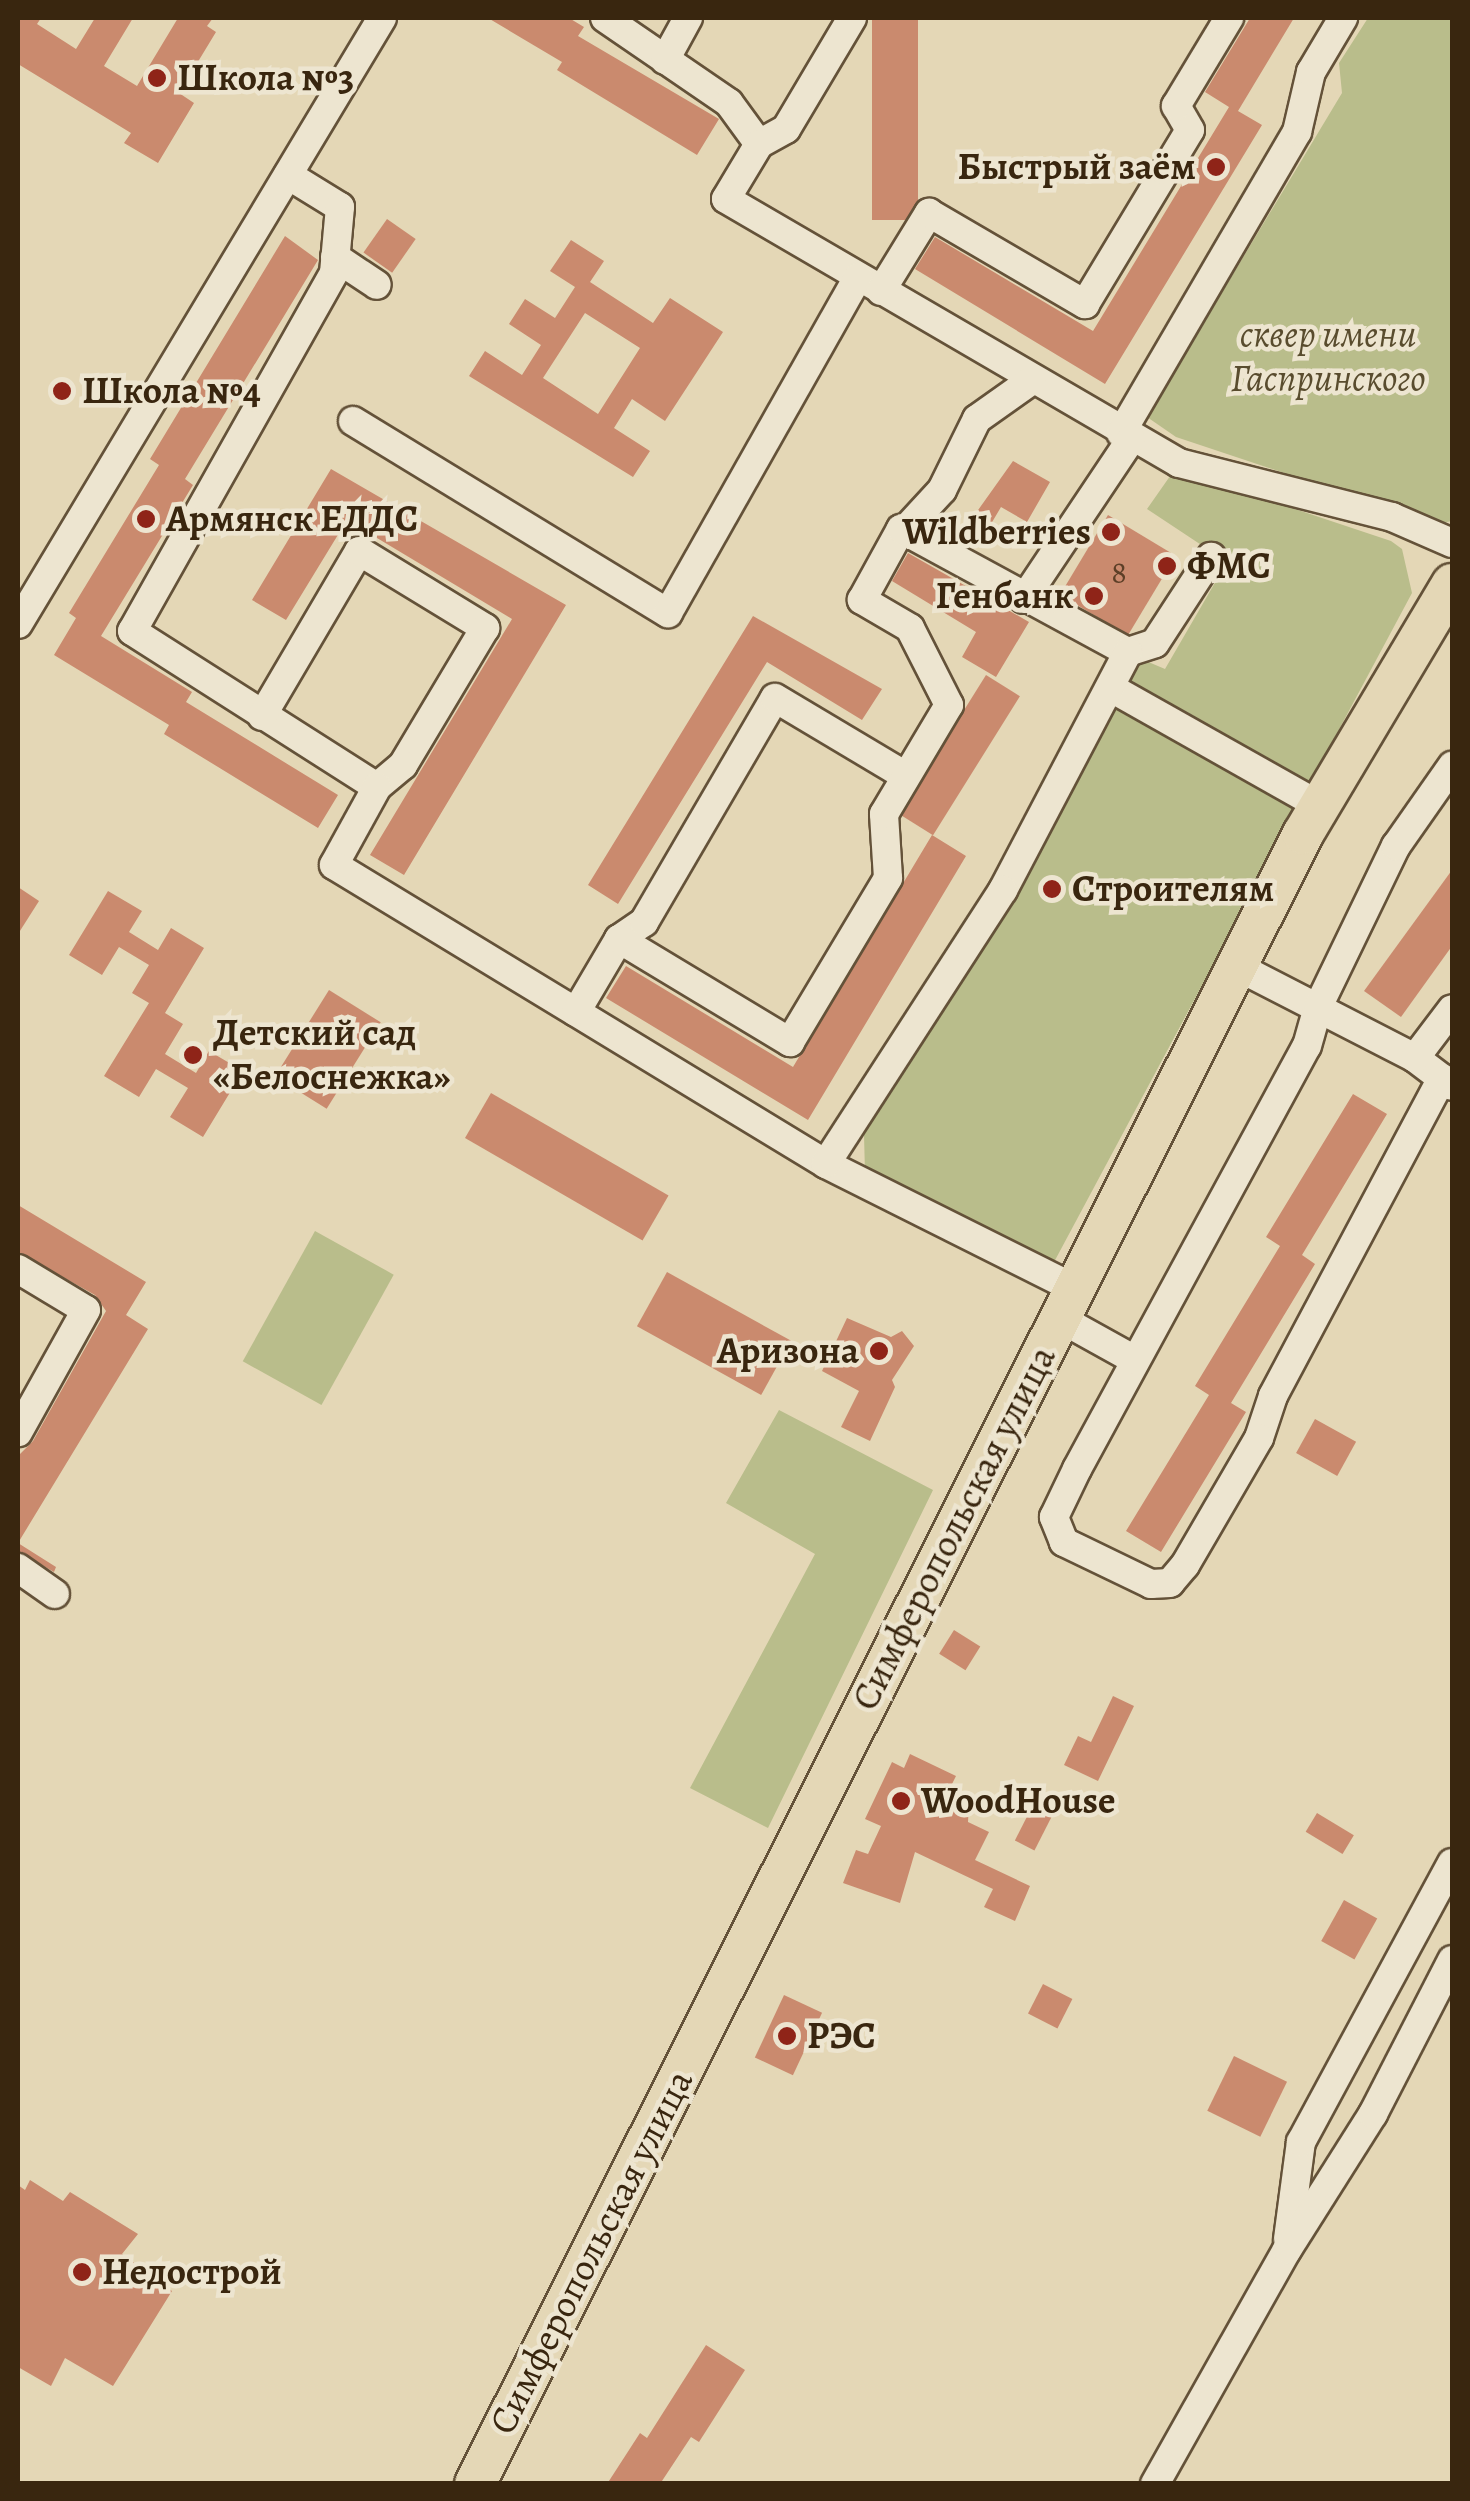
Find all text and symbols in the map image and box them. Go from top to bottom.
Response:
place label: Школа №3 [177,55,354,101]
marker: Школа №3 [146,67,168,89]
place label: Быстрый заём [957,144,1196,190]
marker: Быстрый заём [1205,156,1227,178]
park label: сквер имени Гаспринского [1230,312,1426,402]
place label: Школа №4 [82,368,261,414]
marker: Школа №4 [51,380,73,402]
place label: Армянск ЕДДС [166,496,418,542]
marker: Армянск ЕДДС [135,508,157,530]
place label: Wildberries [902,509,1091,555]
marker: Wildberries [1100,521,1122,543]
place label: ФМС [1187,543,1271,589]
house number: 8 [1111,553,1127,591]
marker: ФМС [1156,555,1178,577]
place label: Генбанк [935,573,1074,619]
marker: Генбанк [1083,585,1105,607]
place label: Строителям [1072,866,1274,912]
marker: Строителям [1041,878,1063,900]
place label: Детский сад «Белоснежка» [213,1010,451,1100]
marker: Детский сад «Белоснежка» [182,1044,204,1066]
place label: Аризона [717,1328,859,1374]
street label: Симферопольская улица [842,1338,1066,1718]
marker: Аризона [868,1340,890,1362]
place label: WoodHouse [921,1778,1116,1824]
marker: WoodHouse [890,1790,912,1812]
place label: РЭС [807,2013,876,2059]
marker: РЭС [776,2025,798,2047]
street label: Симферопольская улица [479,2062,703,2442]
place label: Недострой [102,2249,282,2295]
marker: Недострой [71,2261,93,2283]

